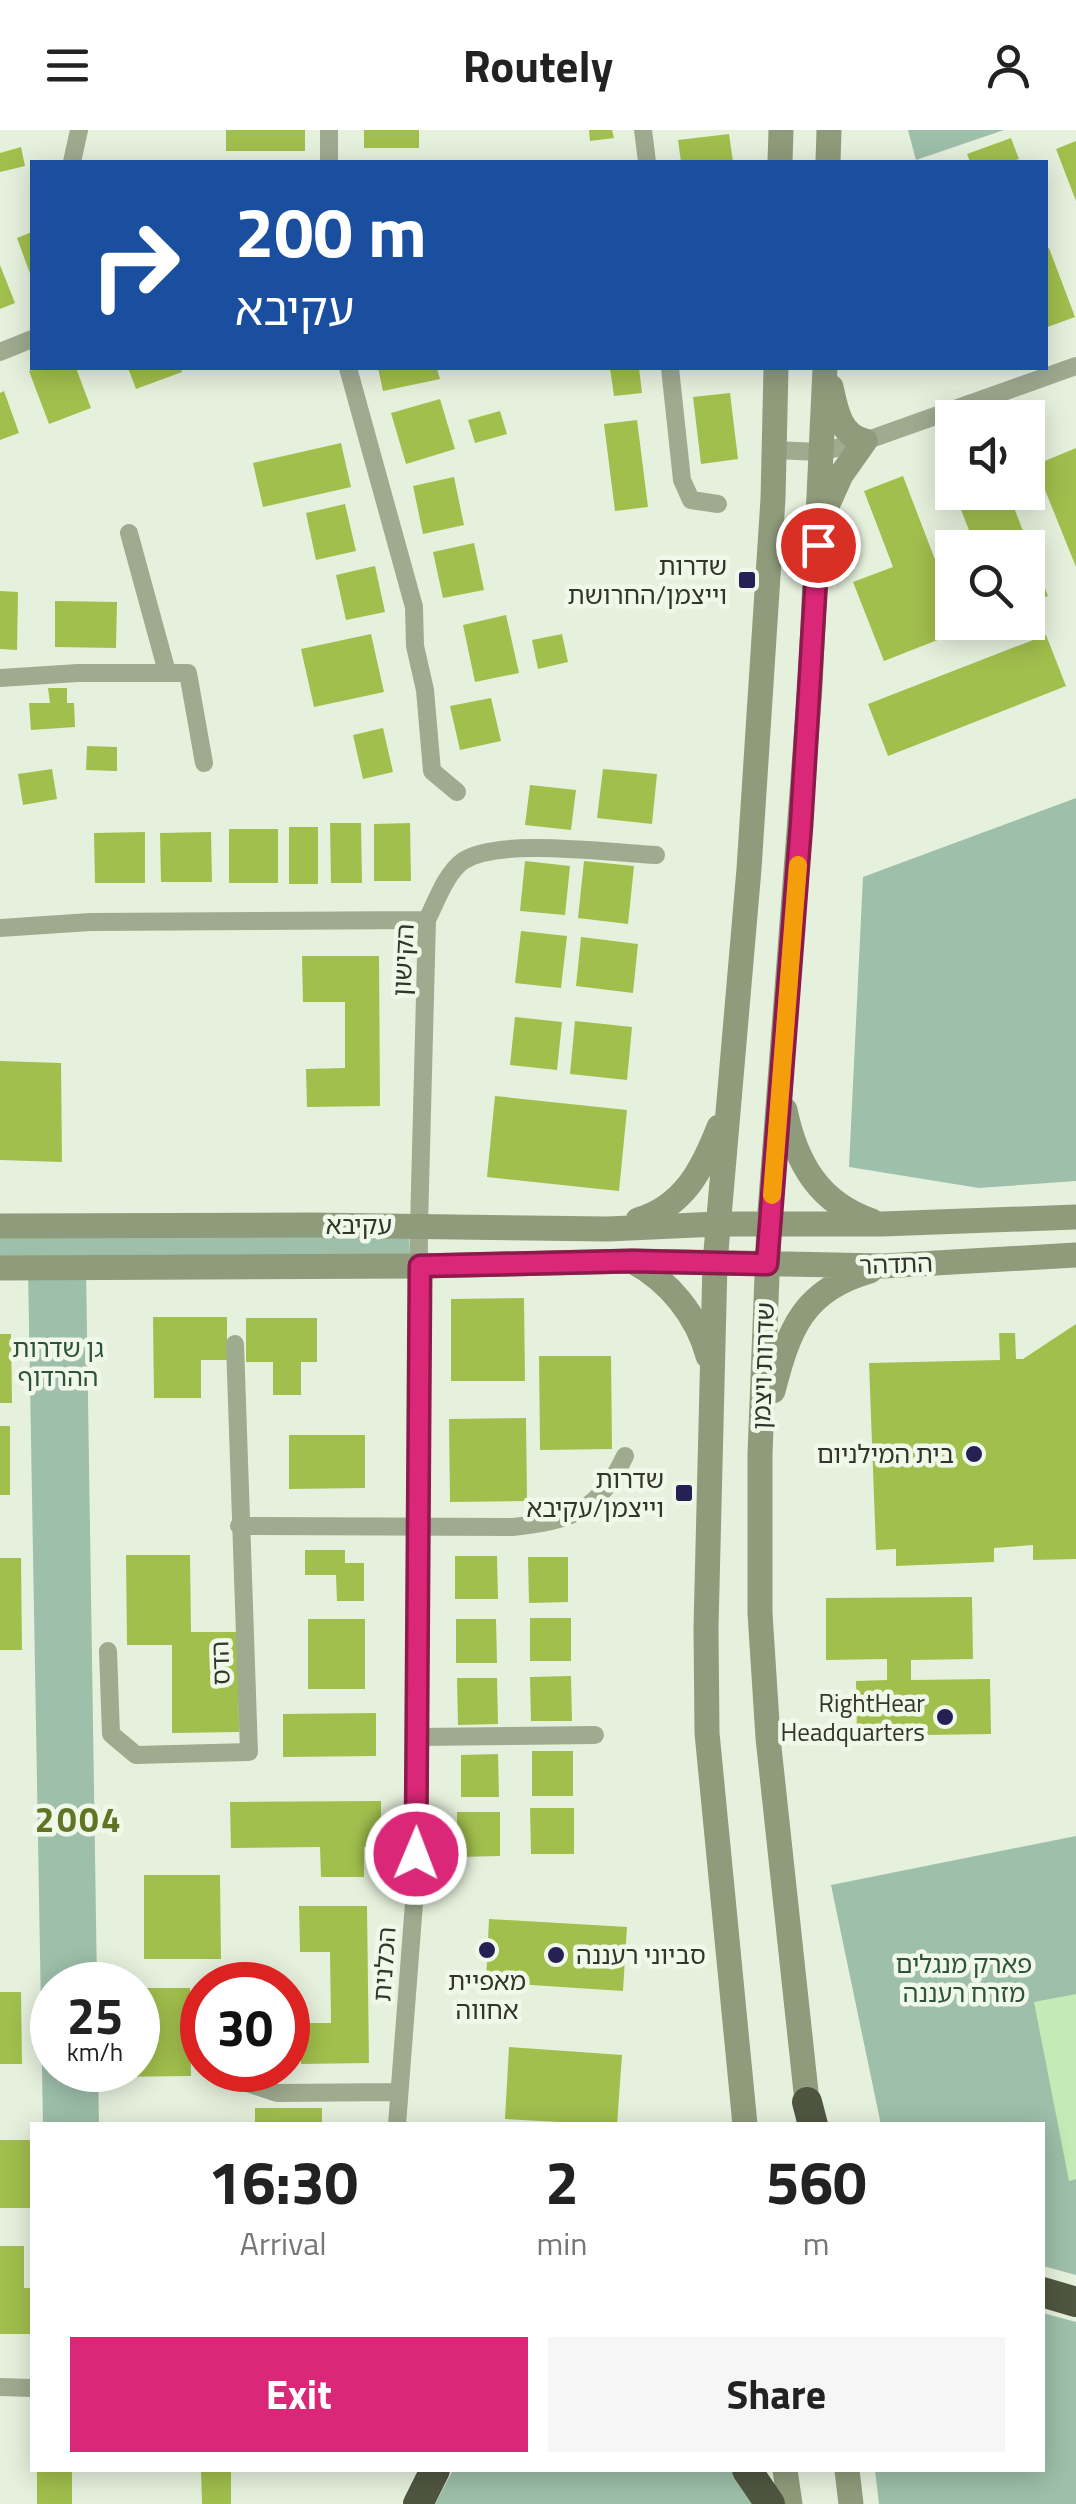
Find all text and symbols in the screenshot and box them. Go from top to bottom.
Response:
text: Routely [463,31,613,99]
icon: menu [40,38,95,93]
icon: person [981,38,1036,93]
text: 200 m [235,178,427,284]
icon: right [70,200,200,330]
text: עקיבא [235,274,354,342]
map controls [935,400,1045,640]
button: sound [935,400,1045,510]
pin [776,503,861,588]
icon: arrive [791,518,846,573]
button: search [935,530,1045,640]
place label: שדרות וייצמן/החרושת [568,547,727,614]
marker: שדרות וייצמן/החרושת [736,569,758,591]
street label: הקישון [382,923,424,997]
street label: עקיבא [326,1206,392,1244]
street label: התדהר [859,1244,933,1284]
street label: שדרות ויצמן [742,1302,784,1430]
park label: גן שדרות ההרדוף [12,1329,104,1396]
place label: בית המילניום [817,1435,954,1473]
marker: בית המילניום [963,1443,985,1465]
place label: שדרות וייצמן/עקיבא [526,1460,664,1527]
marker: שדרות וייצמן/עקיבא [673,1482,695,1504]
street label: הדס [200,1640,240,1686]
place label: RightHear Headquarters [781,1684,925,1751]
marker: RightHear Headquarters [934,1706,956,1728]
district label: 2004 [35,1792,123,1846]
position arrow [364,1802,468,1906]
street label: הכלנית [362,1925,406,2003]
place label: סביוני רעננה [576,1936,706,1974]
marker: מאפיית אחווה [476,1939,498,1961]
marker: סביוני רעננה [545,1944,567,1966]
park label: פארק מנגלים מזרח רעננה [896,1945,1032,2012]
speed limit sign: 30 [180,1962,310,2092]
place label: מאפיית אחווה [448,1962,526,2029]
text: 25 [67,1977,123,2053]
text: km/h [67,2033,123,2071]
text: 16:30 [208,2136,358,2227]
text: 2 [545,2136,579,2227]
text: 560 [766,2136,867,2227]
text: Arrival [240,2219,327,2267]
text: min [536,2219,587,2267]
text: m [803,2219,830,2267]
button: Exit [70,2337,528,2452]
button: Share [548,2337,1005,2452]

